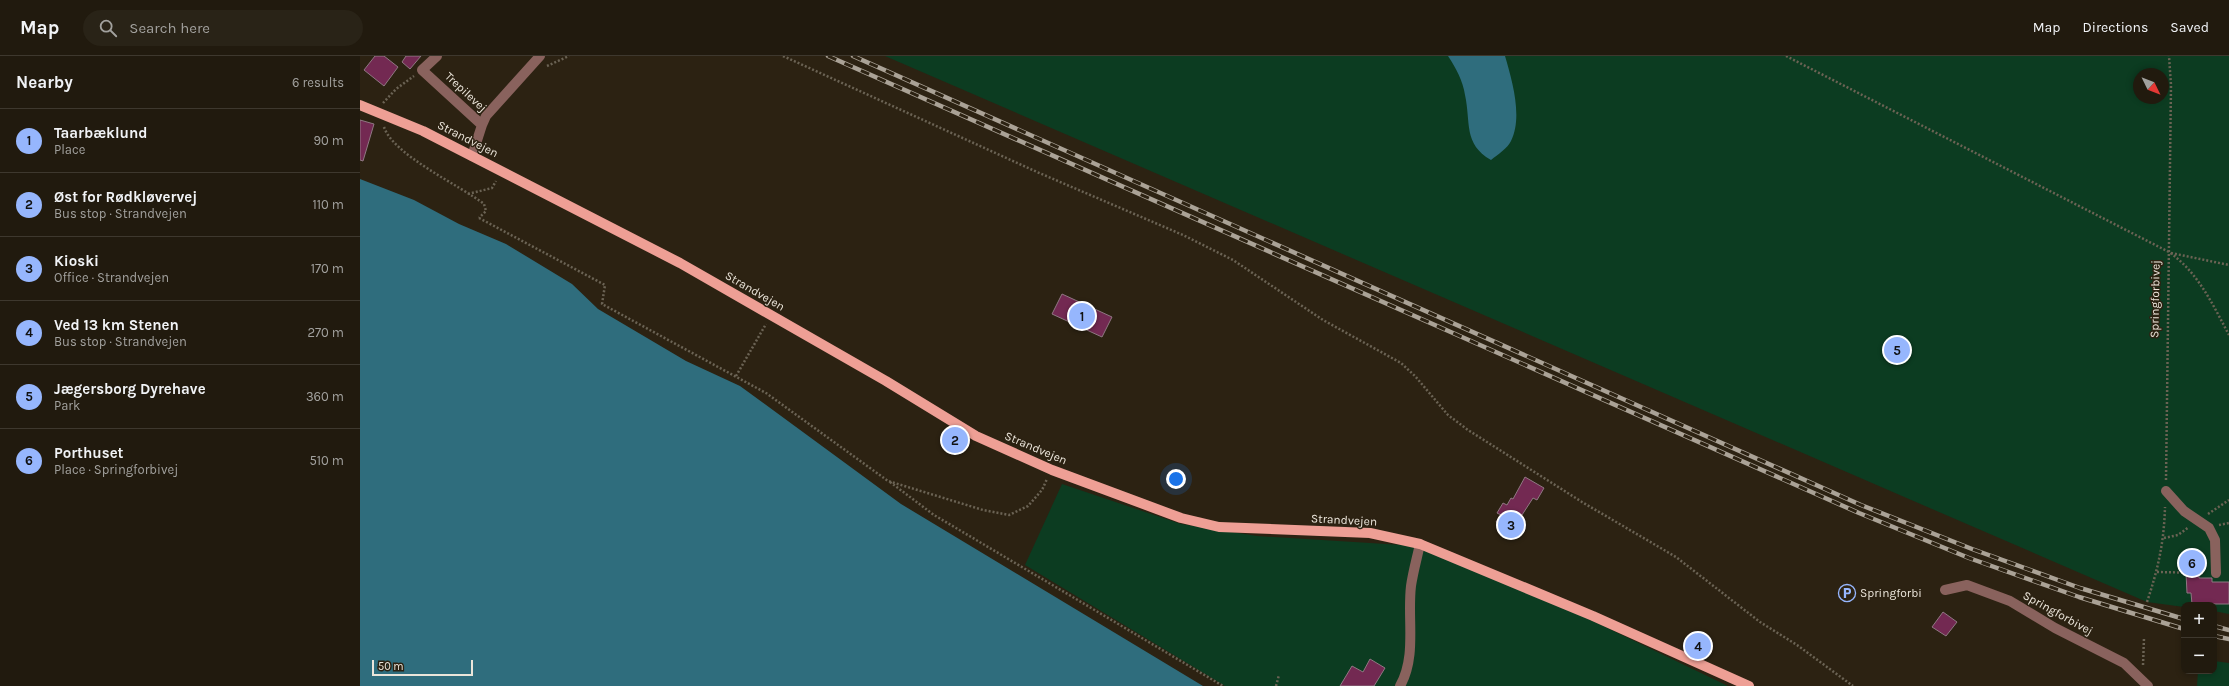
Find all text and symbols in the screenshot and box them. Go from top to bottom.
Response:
search box [83,10,363,46]
text: Map [20,17,59,39]
icon: search [97,17,119,39]
text: Search here [129,19,210,37]
text: Map [2033,19,2061,36]
text: Directions [2083,19,2148,36]
text: Saved [2170,19,2209,36]
north arrow [2133,68,2169,104]
street label: Trepilevej [442,69,490,115]
text: Nearby [16,72,73,92]
text: 6 results [292,75,344,90]
street label: Strandvejen [435,118,501,160]
text: Taarbæklund [54,124,148,142]
text: 1 [27,133,31,148]
text: 90 m [313,133,344,148]
text: Place [54,142,85,157]
text: Øst for Rødkløvervej [54,188,197,206]
text: 2 [25,197,33,212]
text: 110 m [312,197,344,212]
text: Bus stop · Strandvejen [54,206,187,221]
text: Kioski [54,252,99,270]
street label: Springforbivej [2147,260,2163,338]
text: 3 [25,261,33,276]
text: 170 m [311,261,344,276]
street label: Strandvejen [723,268,787,314]
text: Office · Strandvejen [54,270,169,285]
pin: 1 [1069,301,1095,331]
text: Ved 13 km Stenen [54,316,179,334]
text: 4 [25,325,33,340]
text: 270 m [307,325,344,340]
text: Bus stop · Strandvejen [54,334,187,349]
pin: 5 [1884,335,1910,365]
text: Jægersborg Dyrehave [54,380,206,398]
text: 5 [25,389,33,404]
text: 360 m [306,389,344,404]
text: Park [54,398,80,413]
pin: 2 [942,425,968,455]
street label: Strandvejen [1003,429,1069,467]
text: Porthuset [54,444,124,462]
text: 6 [25,453,33,468]
text: 510 m [309,453,344,468]
text: Place · Springforbivej [54,462,178,477]
your location [1166,469,1186,489]
pin: 3 [1498,510,1524,540]
street label: Strandvejen [1310,511,1378,529]
pin: 6 [2179,548,2205,578]
parking icon: Springforbi [1837,583,1857,603]
place label: Springforbi [1860,586,1922,600]
street label: Springforbivej [2021,588,2095,638]
map controls [2181,602,2217,674]
button: + [2181,602,2217,638]
pin: 4 [1685,631,1711,661]
button: − [2181,638,2217,674]
scale bar [372,658,473,677]
text: 50 m [378,660,404,673]

